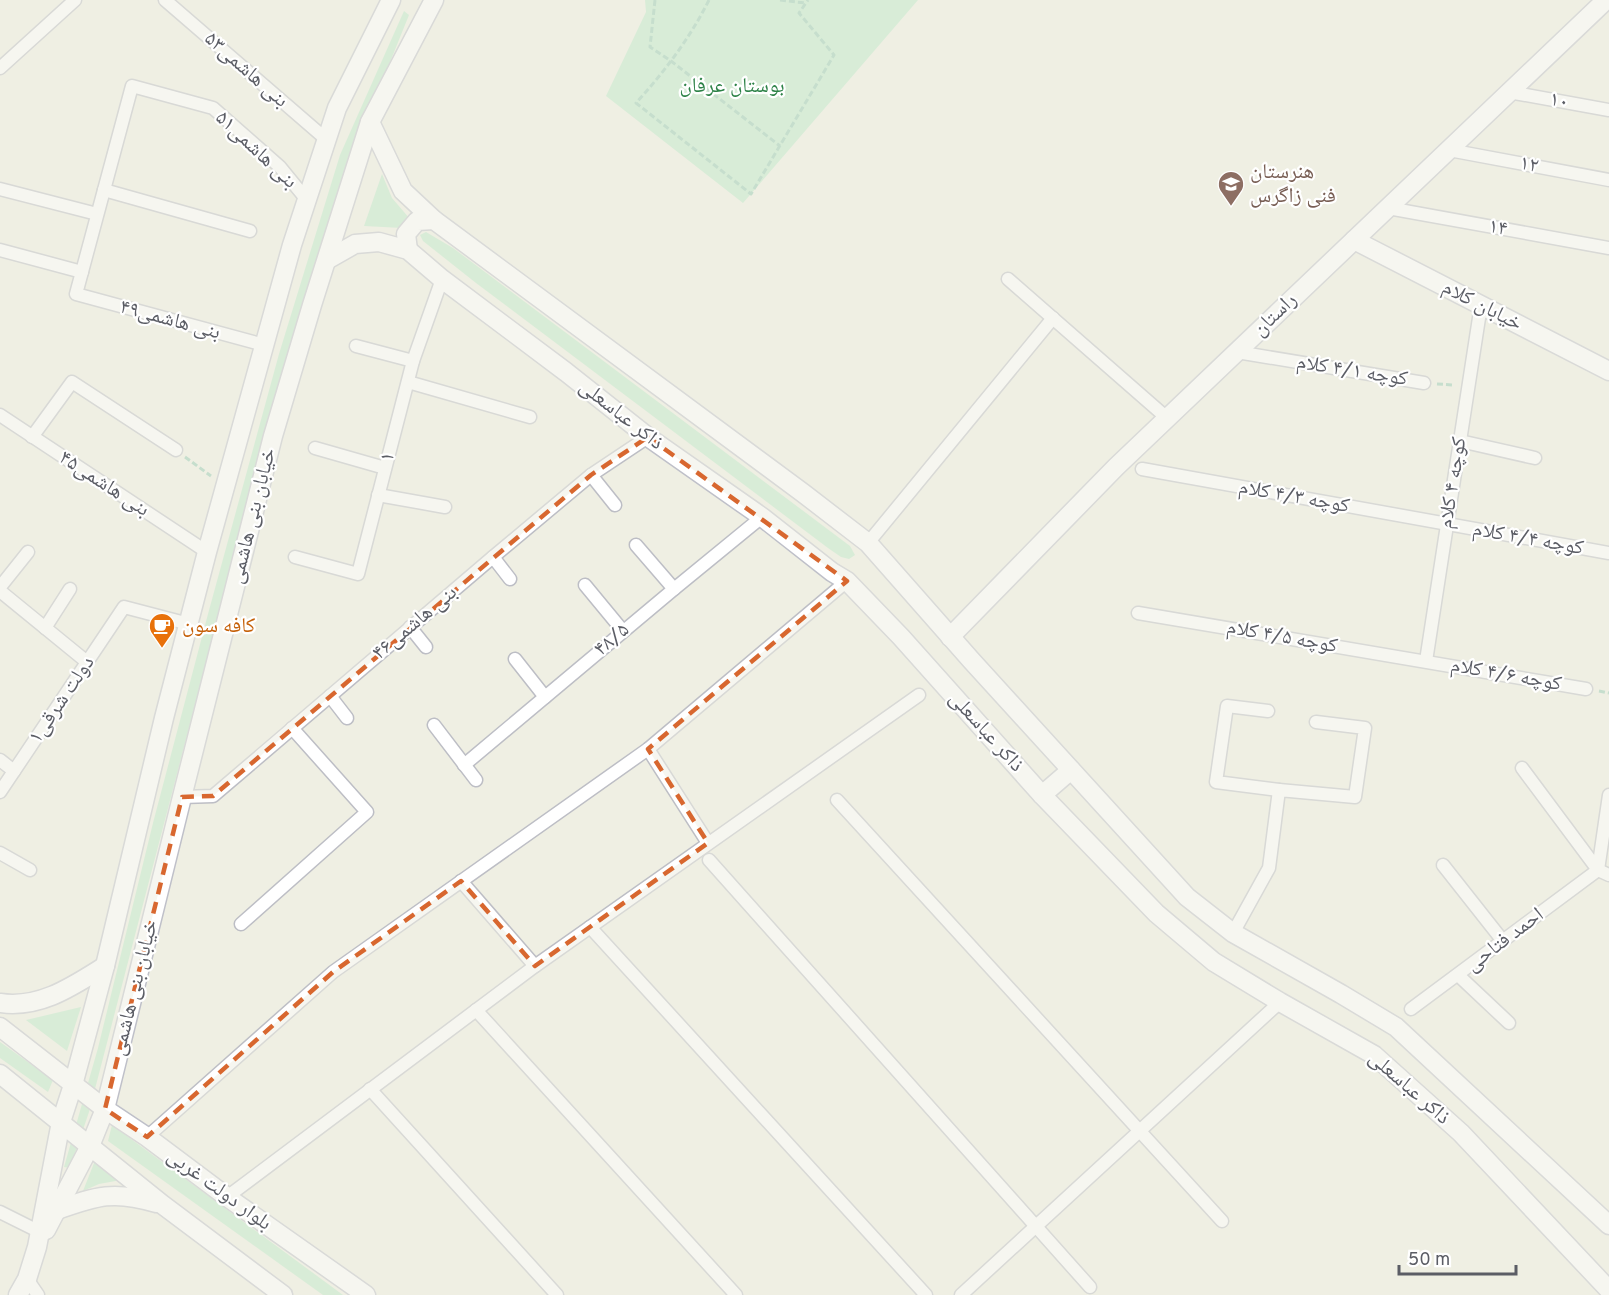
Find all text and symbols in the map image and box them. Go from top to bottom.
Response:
street label: بنی هاشمی۵۳ [198,26,294,114]
park label: بوستان عرفان [679,73,785,100]
street label: ۱۰ [1547,86,1571,116]
street label: بنی هاشمی۵۱ [209,105,303,195]
street label: ۱۲ [1517,150,1541,180]
place label: هنرستان فنی زاگرس [1250,159,1336,210]
school or university icon: هنرستان فنی زاگرس [1216,169,1246,207]
street label: ۱۴ [1486,213,1510,243]
street label: خیابان کلام [1437,274,1527,338]
street label: راستان [1247,287,1303,343]
street label: بنی هاشمی۴۹ [117,294,223,346]
street label: کوچه ۴/۱ کلام [1294,349,1410,393]
street label: ذاکر عباسعلی [573,374,669,456]
street label: کوچه ۴ کلام [1432,435,1474,531]
street label: بنی هاشمی۴۵ [53,445,155,523]
street label: خیابان بنی هاشمی [223,445,283,587]
street label: ۱ [374,449,402,465]
street label: کوچه ۴/۳ کلام [1236,474,1352,520]
street label: کوچه ۴/۴ کلام [1470,516,1586,562]
street label: بنی هاشمی۴۶ [367,580,463,666]
cafe icon: کافه سون [147,611,177,649]
place label: کافه سون [182,613,256,640]
street label: کوچه ۴/۵ کلام [1224,614,1340,660]
street label: ۴۸/۵ [589,617,635,663]
street label: ۱دولت شرقی [23,651,101,749]
street label: کوچه ۴/۶ کلام [1448,652,1564,698]
street label: ذاکر عباسعلی [943,686,1029,778]
street label: احمد فتاحی [1460,902,1550,978]
street label: خیابان بنی هاشمی [105,917,165,1059]
street label: ذاکر عباسعلی [1362,1045,1456,1131]
street label: بلوار دولت غربی [161,1143,277,1237]
scale bar [1399,1238,1516,1276]
text: 50 m [1408,1249,1450,1272]

